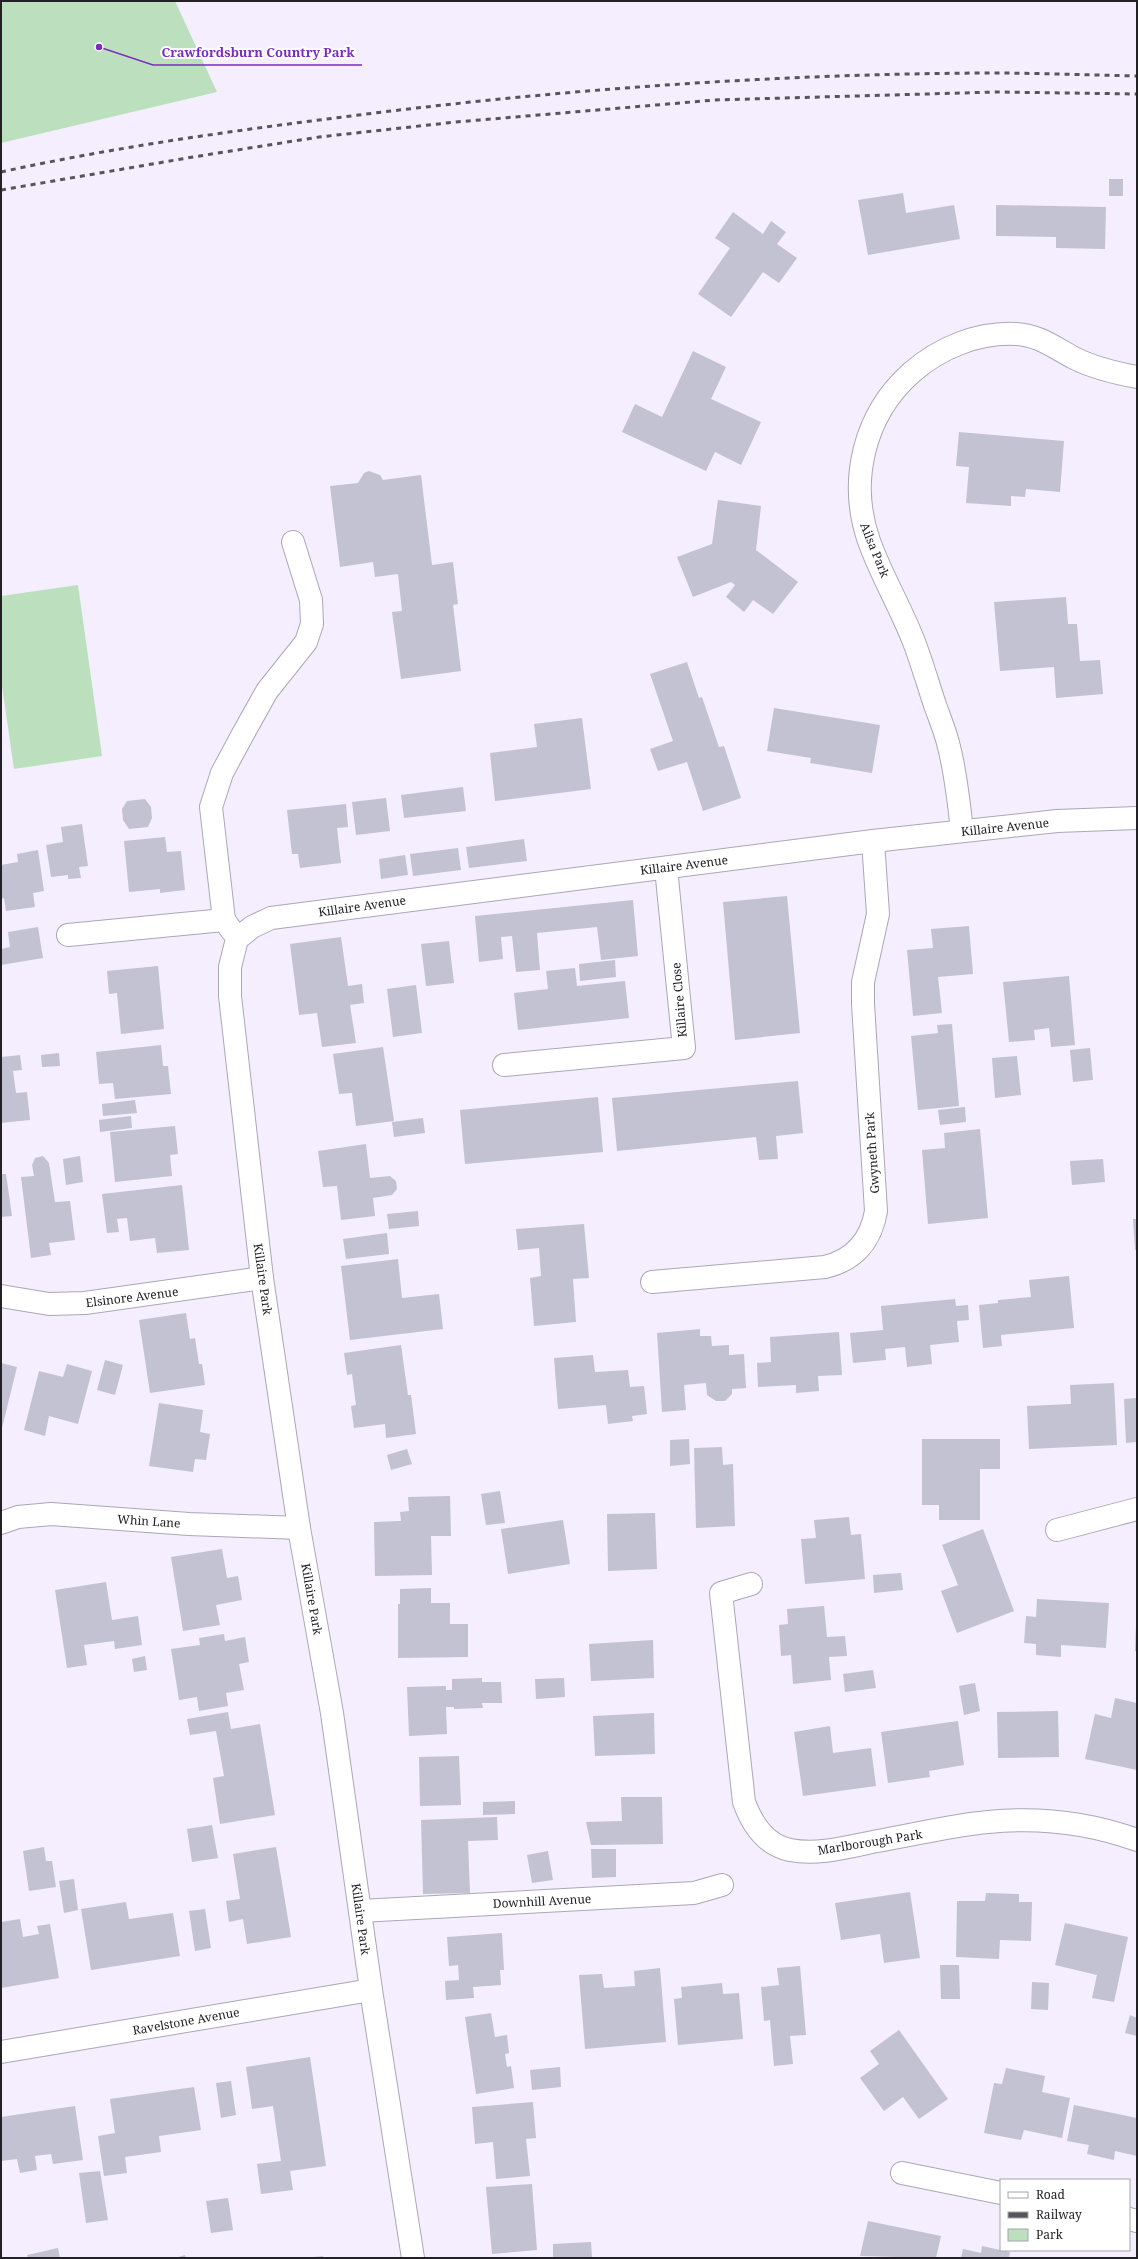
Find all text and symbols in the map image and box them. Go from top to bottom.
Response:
callout: Crawfordsburn Country Park [153,40,362,65]
text: Crawfordsburn Country Park [161,43,355,61]
street label: Ailsa Park [856,520,894,581]
street label: Killaire Avenue [960,814,1050,840]
street label: Killaire Avenue [639,851,729,879]
street label: Killaire Avenue [317,891,407,921]
street label: Killaire Close [667,962,691,1038]
street label: Gwyneth Park [861,1111,883,1194]
street label: Killaire Park [250,1242,277,1317]
street label: Elsinore Avenue [85,1283,179,1311]
street label: Whin Lane [117,1510,181,1532]
street label: Killaire Park [297,1562,327,1637]
street label: Marlborough Park [816,1825,925,1859]
street label: Killaire Park [348,1882,375,1957]
street label: Downhill Avenue [492,1890,592,1912]
street label: Ravelstone Avenue [131,2003,241,2039]
legend [1000,2179,1130,2251]
text: Road [1036,2186,1066,2203]
text: Railway [1036,2206,1082,2223]
text: Park [1036,2226,1064,2243]

